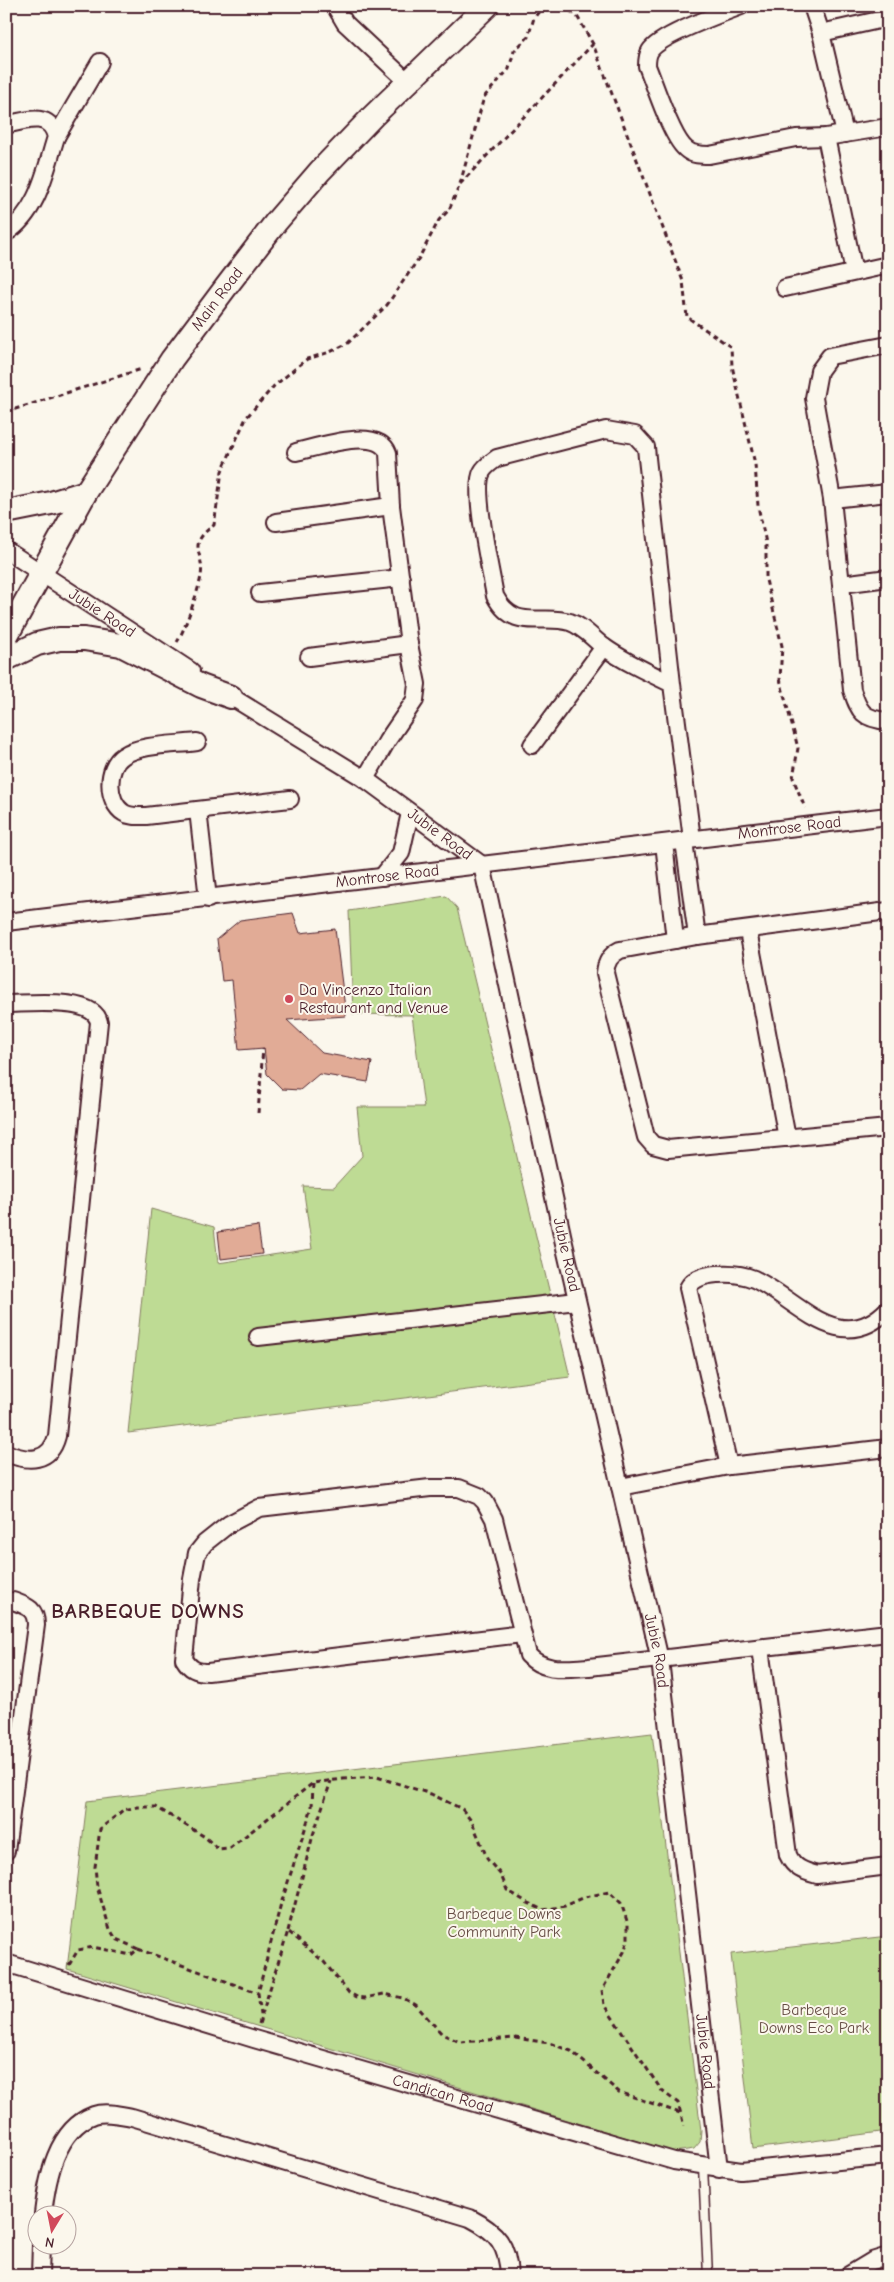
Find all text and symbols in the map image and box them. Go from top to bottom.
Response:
street label: Main Road [188,264,247,334]
street label: Jubie Road [66,585,139,641]
street label: Jubie Road [404,804,476,864]
street label: Montrose Road [736,813,842,843]
street label: Montrose Road [334,861,440,891]
place label: Da Vincenzo Italian Restaurant and Venue [299,981,448,1017]
marker: Da Vincenzo Italian Restaurant and Venue [283,993,295,1005]
street label: Jubie Road [550,1216,584,1294]
district label: BARBEQUE DOWNS [51,1599,245,1623]
street label: Jubie Road [641,1612,672,1689]
park label: Barbeque Downs Community Park [447,1905,562,1941]
park label: Barbeque Downs Eco Park [759,2001,870,2037]
street label: Jubie Road [692,2013,719,2090]
street label: Candican Road [390,2071,495,2117]
north arrow [28,2204,78,2254]
text: N [44,2233,56,2251]

